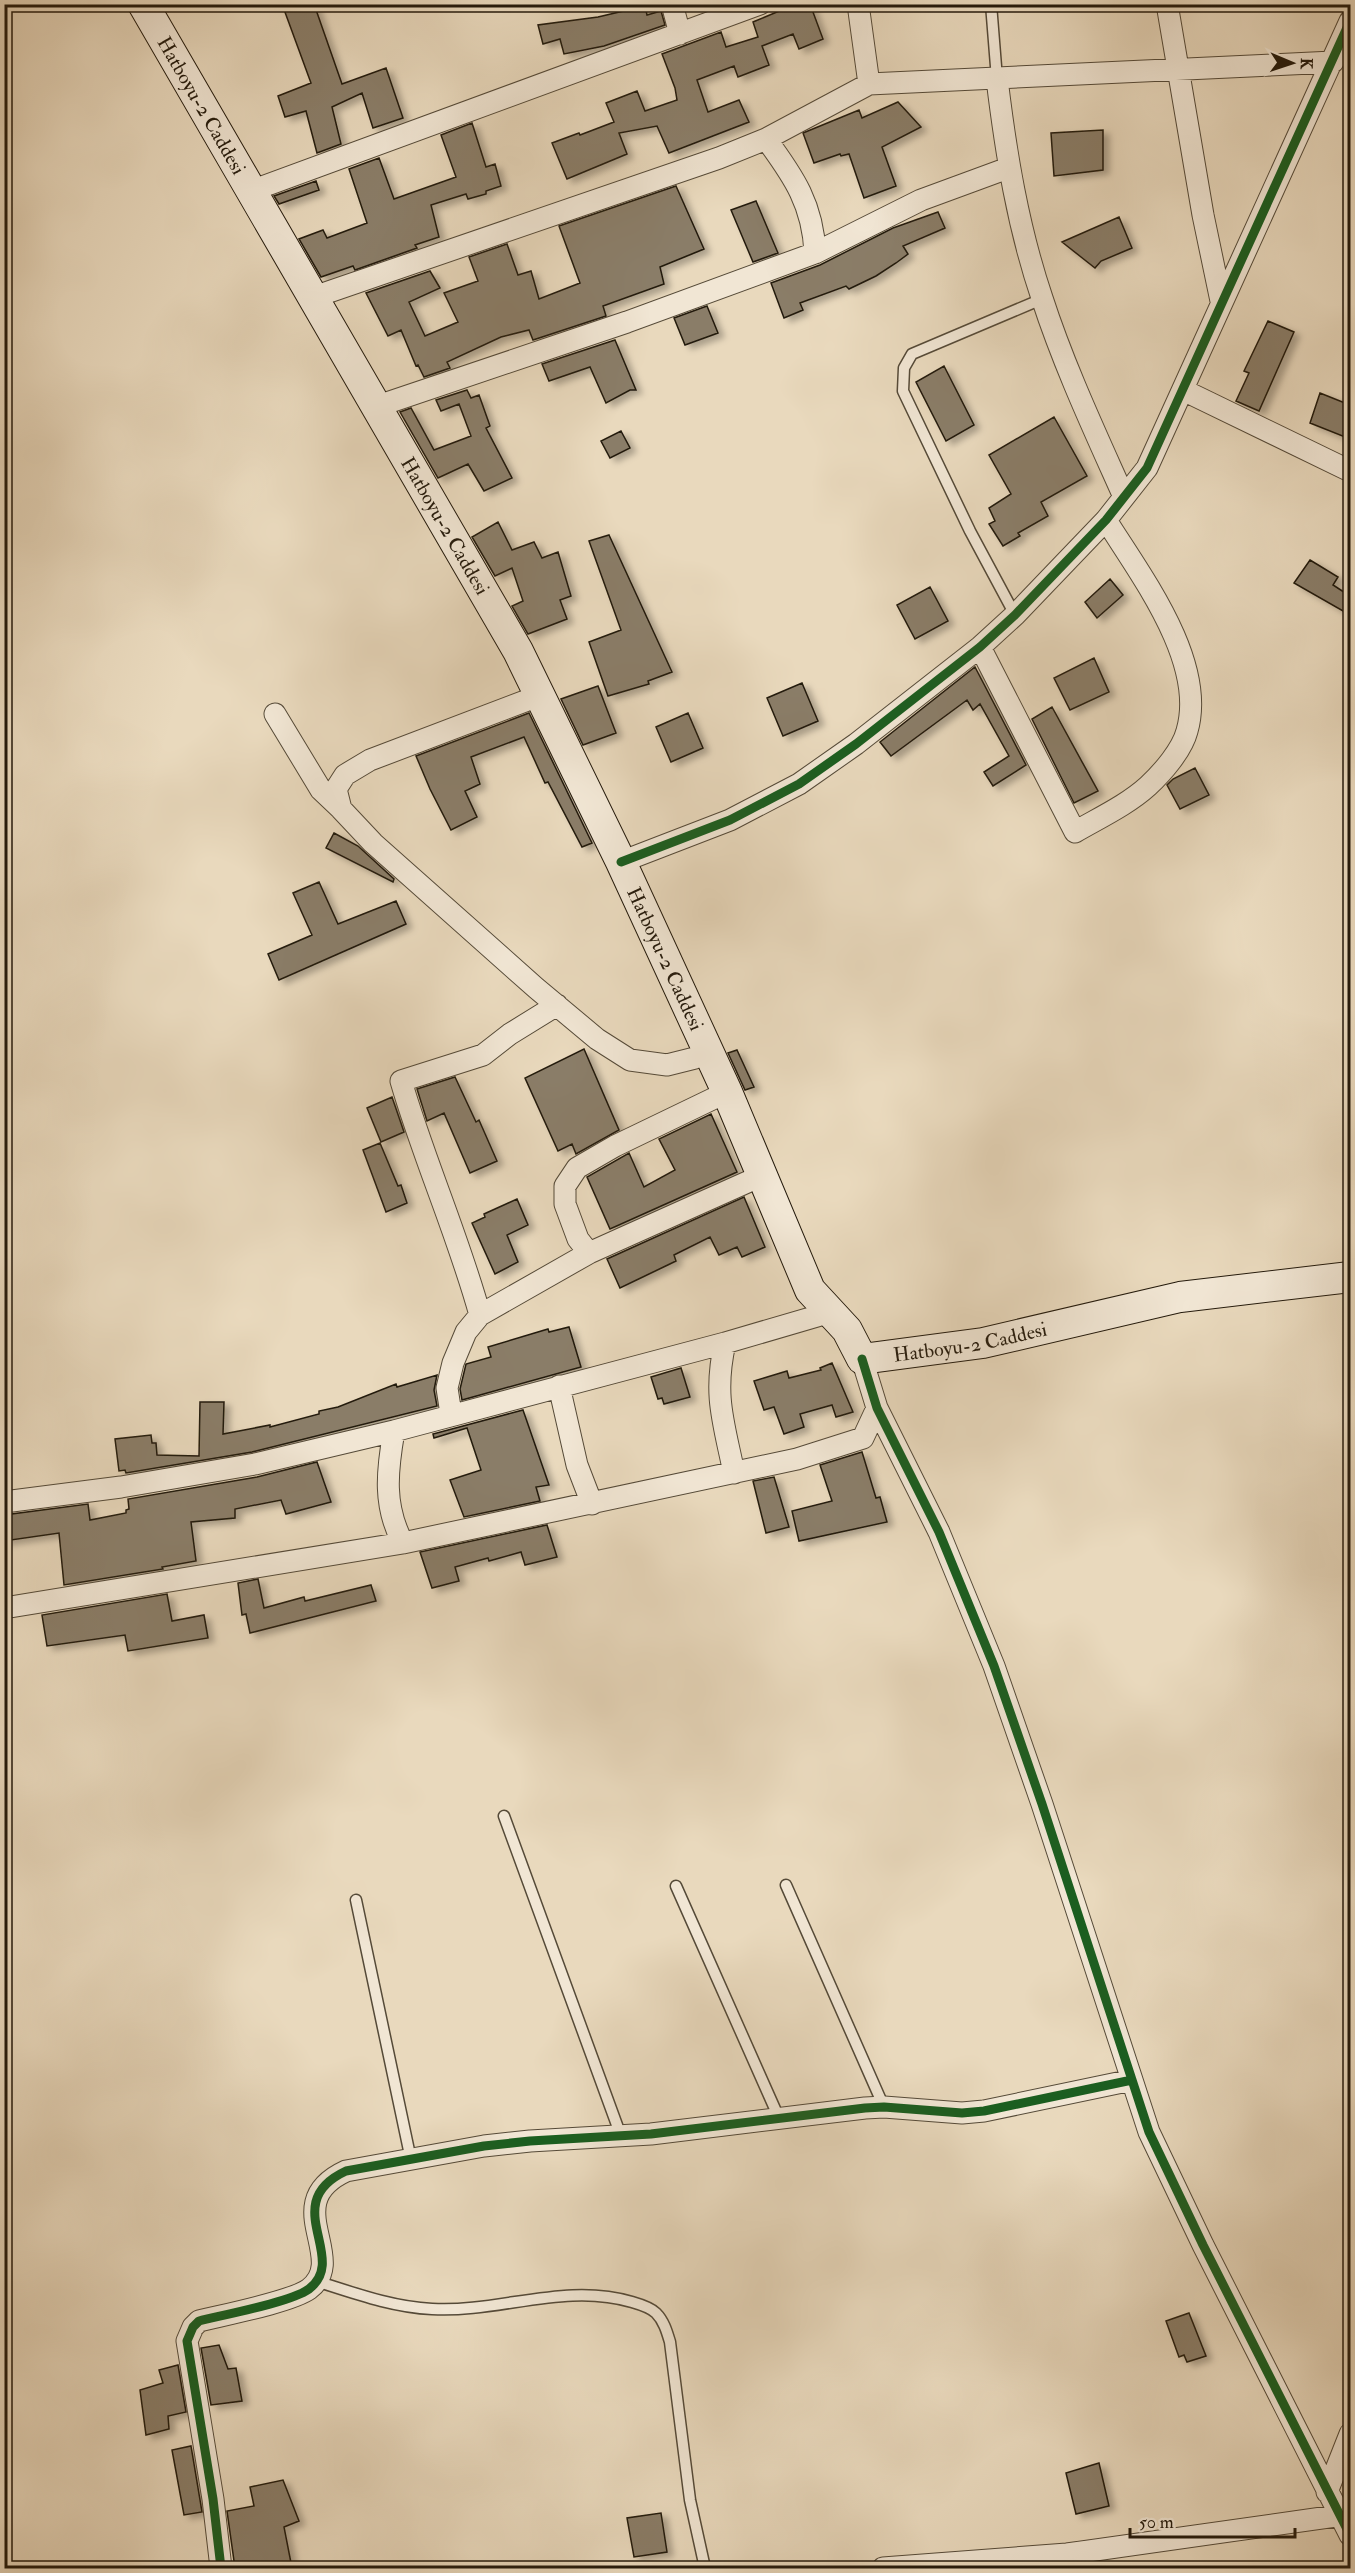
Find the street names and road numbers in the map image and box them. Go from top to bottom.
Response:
street label: Hatboyu-2 Caddesi [152,32,251,179]
street label: Hatboyu-2 Caddesi [396,452,495,599]
street label: Hatboyu-2 Caddesi [622,883,709,1034]
street label: Hatboyu-2 Caddesi [892,1316,1049,1367]

